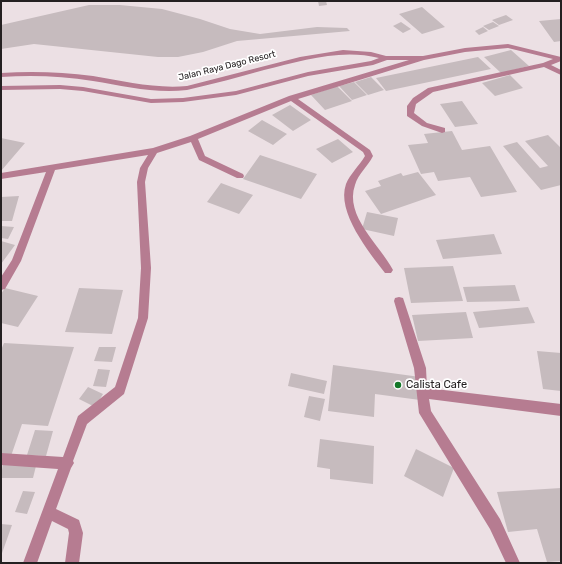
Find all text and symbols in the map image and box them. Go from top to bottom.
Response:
street label: Jalan Raya Dago Resort [177,49,277,83]
place label: Calista Cafe [406,378,467,392]
marker: Calista Cafe [393,380,403,390]

